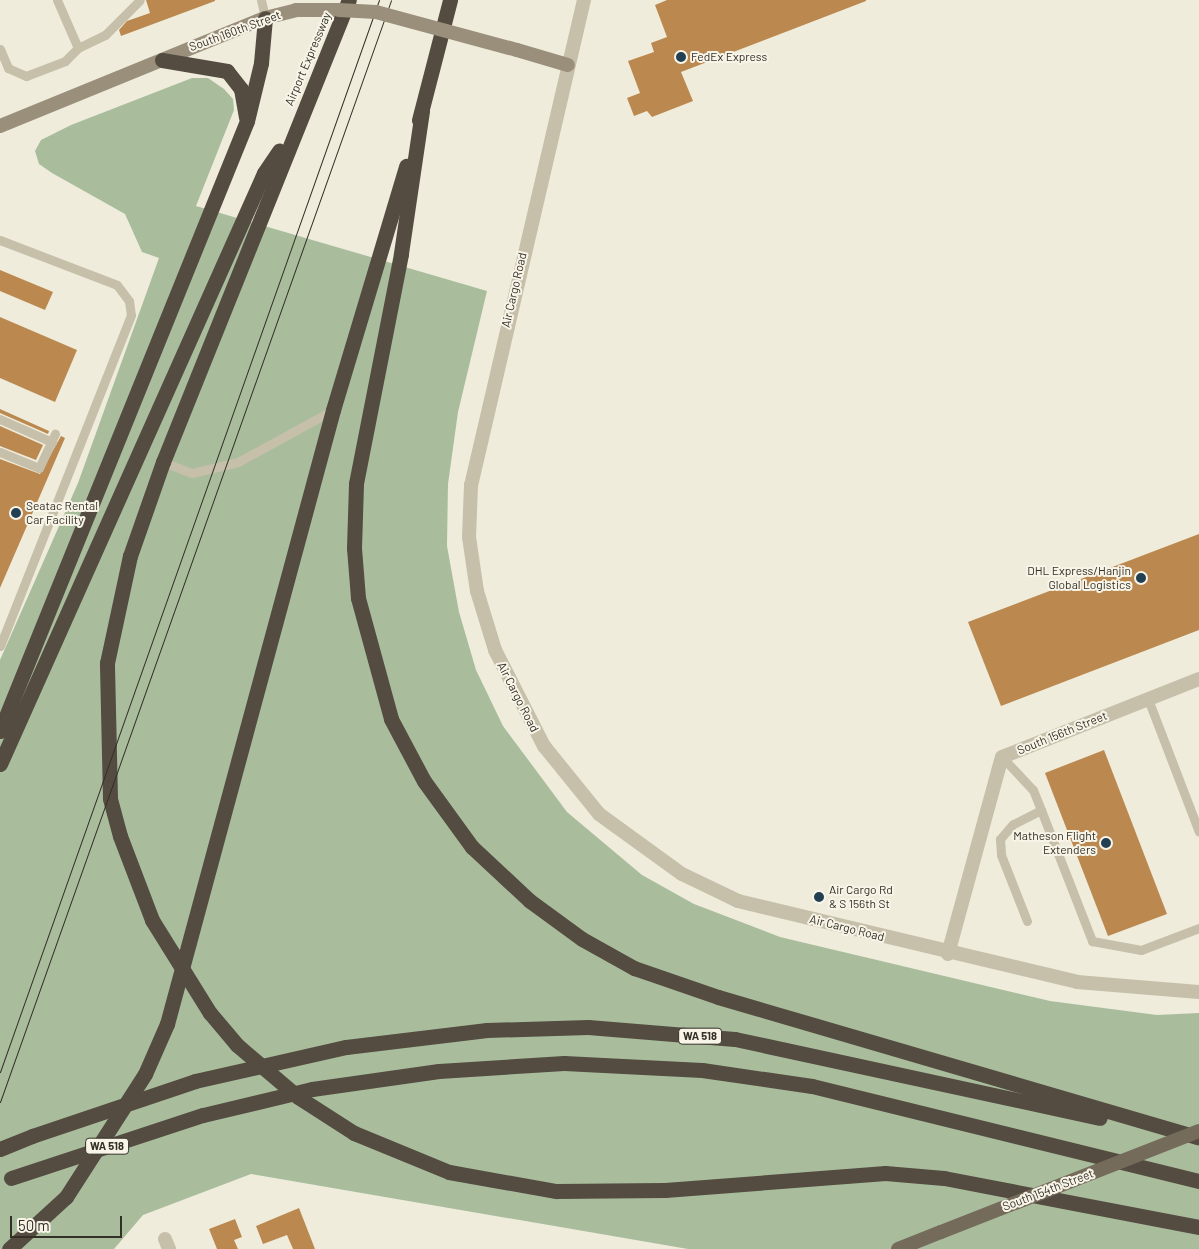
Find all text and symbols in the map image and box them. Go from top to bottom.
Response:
street label: South 160th Street [187,8,283,54]
street label: Airport Expressway [282,10,334,108]
place label: FedEx Express [691,50,767,64]
marker: FedEx Express [675,51,687,63]
street label: Air Cargo Road [498,251,530,329]
place label: Seatac Rental Car Facility [26,499,98,527]
marker: Seatac Rental Car Facility [10,507,22,519]
place label: DHL Express/Hanjin Global Logistics [1027,564,1131,592]
marker: DHL Express/Hanjin Global Logistics [1135,572,1147,584]
street label: Air Cargo Road [494,660,542,734]
street label: South 156th Street [1015,708,1109,758]
place label: Matheson Flight Extenders [1013,829,1096,857]
marker: Matheson Flight Extenders [1100,837,1112,849]
place label: Air Cargo Rd & S 156th St [829,883,893,911]
marker: Air Cargo Rd & S 156th St [813,891,825,903]
street label: Air Cargo Road [808,912,886,944]
road number: WA 518 [678,1028,722,1044]
road number: WA 518 [84,1138,130,1154]
street label: South 154th Street [1001,1166,1095,1214]
scale bar [12,1206,125,1238]
text: 50 m [18,1216,50,1234]

